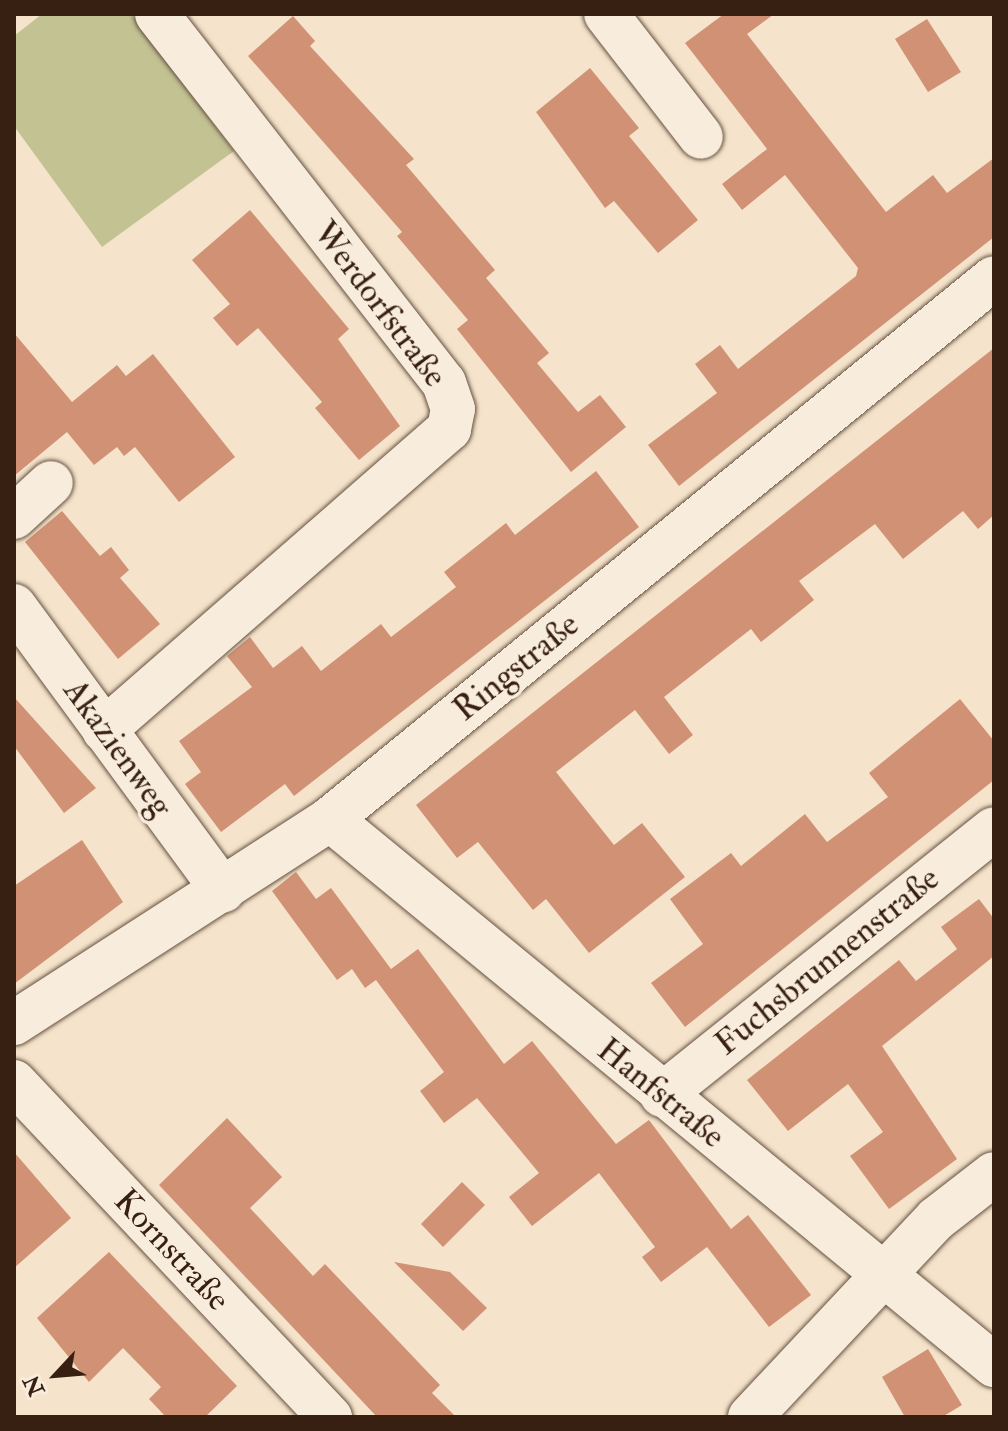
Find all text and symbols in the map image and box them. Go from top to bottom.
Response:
street label: Werdorfstraße [304,213,456,395]
street label: Ringstraße [445,604,587,730]
street label: Akazienweg [55,671,181,825]
street label: Fuchsbrunnenstraße [707,858,947,1064]
street label: Hanfstraße [589,1029,733,1157]
street label: Kornstraße [105,1181,239,1319]
north arrow [16,1335,96,1415]
text: N [18,1371,51,1401]

